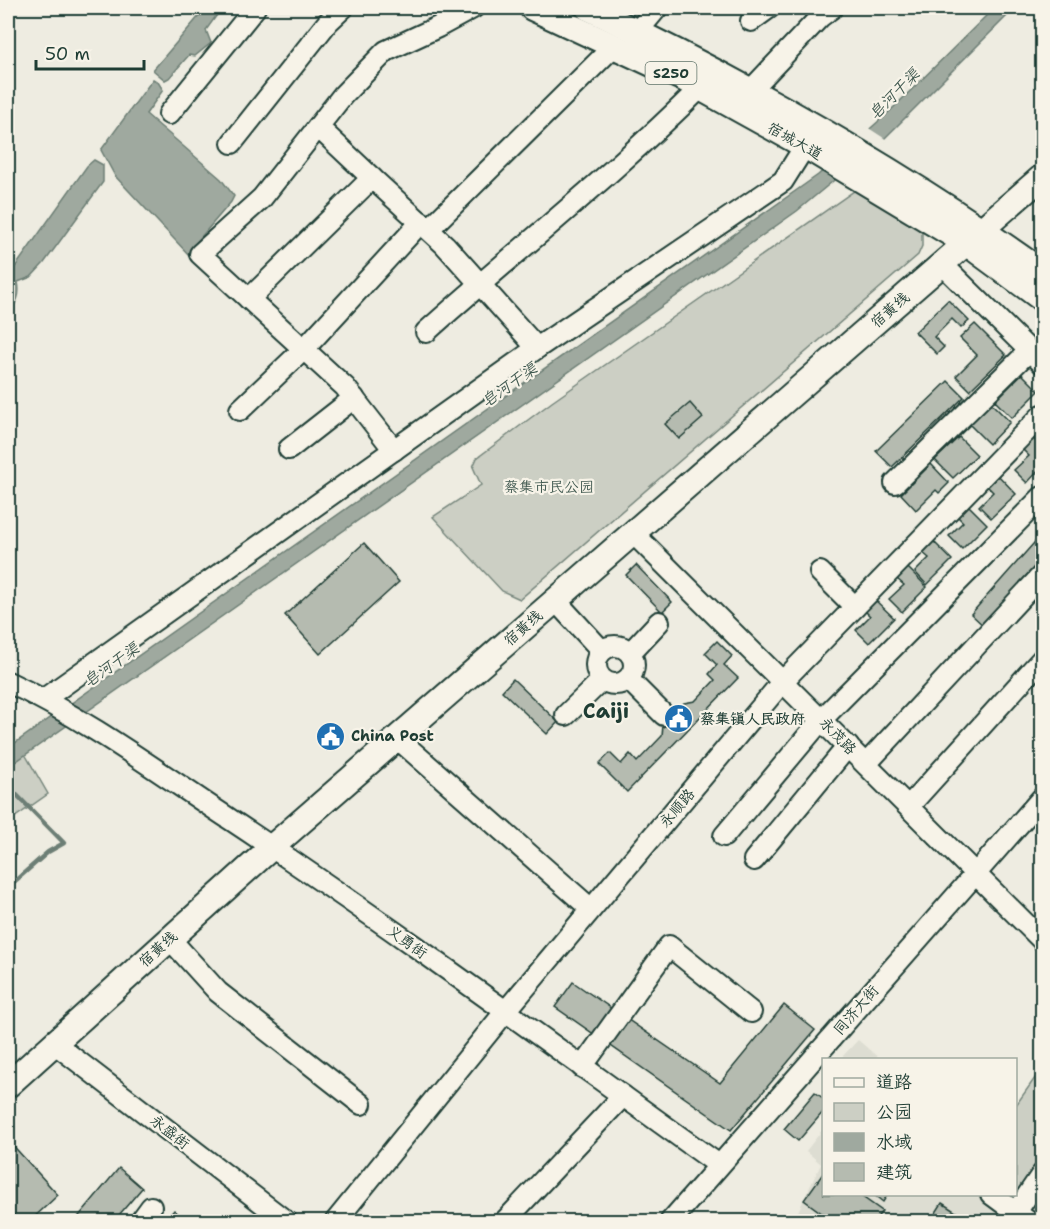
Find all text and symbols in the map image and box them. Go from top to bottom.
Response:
scale bar [36,33,144,71]
text: 50 m [45,42,90,66]
road number: S250 [646,62,696,84]
water label: 皂河干渠 [864,63,925,124]
street label: 宿城大道 [764,118,826,164]
street label: 宿黄线 [866,288,914,332]
water label: 皂河干渠 [477,357,543,412]
park label: 蔡集市民公园 [504,477,594,497]
street label: 宿黄线 [499,606,547,650]
water label: 皂河干渠 [79,637,145,692]
district label: Caiji [583,697,629,725]
public building icon: 蔡集镇人民政府 [663,703,695,735]
place label: 蔡集镇人民政府 [700,709,805,729]
street label: 永茂路 [815,713,861,759]
public building icon: China Post [314,720,346,752]
place label: China Post [351,726,434,746]
street label: 永顺路 [655,784,699,832]
street label: 义勇街 [383,921,431,963]
street label: 宿黄线 [135,927,181,971]
street label: 同济大街 [829,981,883,1039]
legend [822,1058,1017,1196]
text: 道路 [876,1070,912,1094]
text: 公园 [876,1100,912,1124]
street label: 永盛街 [146,1110,194,1154]
text: 水域 [876,1130,912,1154]
text: 建筑 [876,1160,912,1184]

